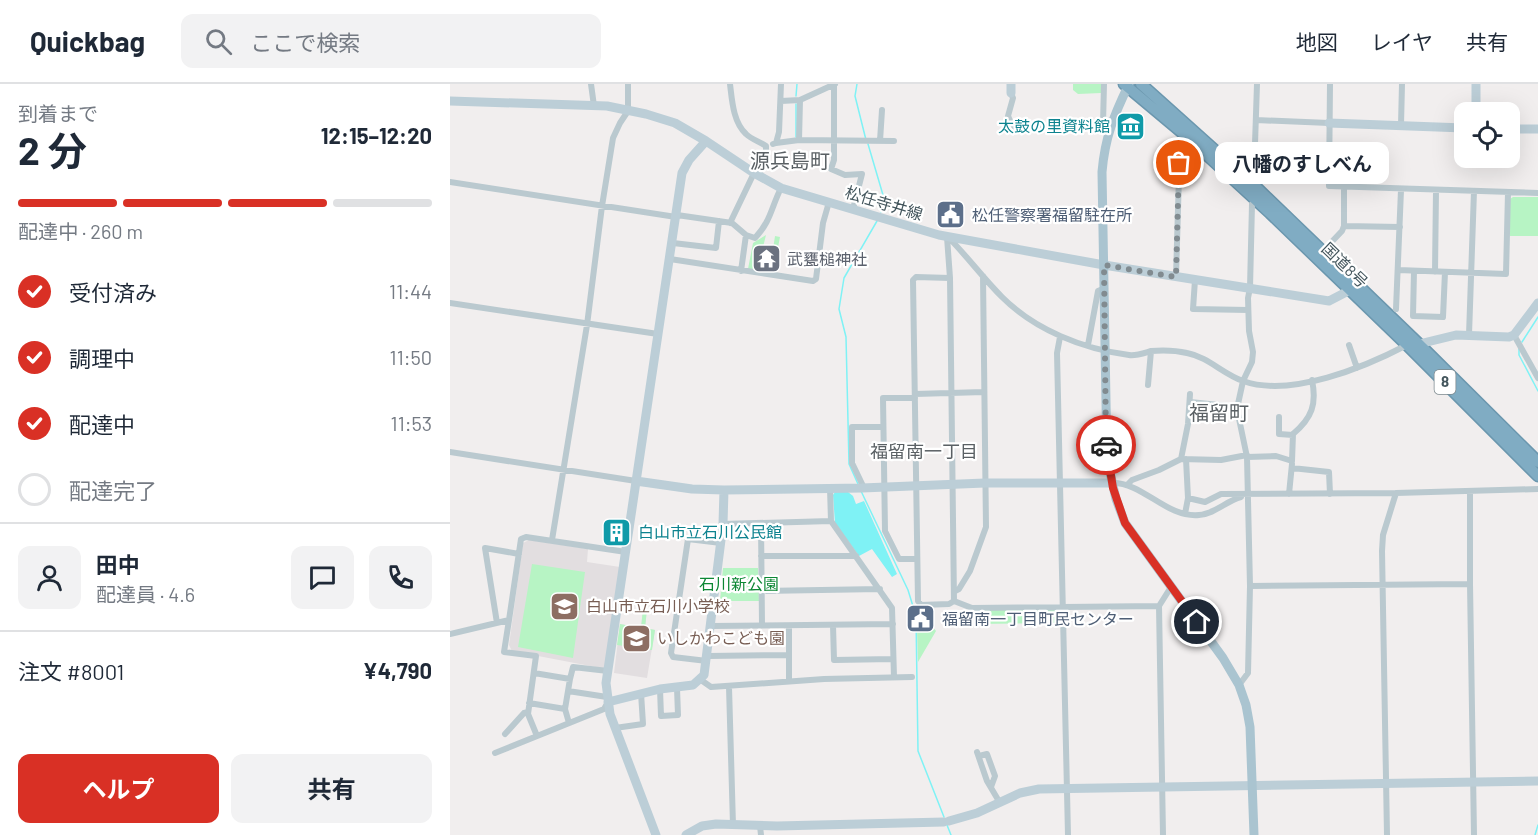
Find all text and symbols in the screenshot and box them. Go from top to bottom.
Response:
search box [181,14,601,68]
text: Quickbag [30,24,145,58]
icon: search [202,25,235,58]
text: ここで検索 [250,29,360,55]
text: 地図 [1296,29,1338,54]
text: レイヤ [1371,29,1433,54]
text: 共有 [1466,29,1508,54]
text: 到着まで [18,101,98,125]
map controls [1454,102,1520,168]
button: locate [1454,102,1520,168]
museum icon: 太鼓の里資料館 [1115,110,1147,142]
place label: 太鼓の里資料館 [998,116,1110,135]
text: 12:15–12:20 [321,122,432,148]
text: 2 分 [18,126,87,173]
pin [1153,137,1204,188]
callout: 八幡のすしべん [1215,142,1389,184]
icon: bag [1162,146,1195,179]
district label: 源兵島町 [750,148,830,172]
text: 八幡のすしべん [1232,151,1372,175]
street label: 松任寺井線 [843,182,925,223]
public building icon: 松任警察署福留駐在所 [935,199,967,231]
place label: 松任警察署福留駐在所 [972,205,1132,224]
text: 配達中 · 260 m [18,219,143,243]
street label: 国道8号 [1318,238,1372,291]
temple icon: 武甕槌神社 [750,243,782,275]
place label: 武甕槌神社 [787,249,867,268]
icon: check [18,275,51,308]
text: 受付済み [69,279,157,305]
text: 11:44 [389,279,432,303]
icon: check [18,341,51,374]
text: 調理中 [69,345,135,371]
text: 11:50 [390,345,432,369]
road number: 8 [1434,370,1456,394]
district label: 福留町 [1189,400,1249,424]
icon: check [18,407,51,440]
text: 配達中 [69,411,135,437]
text: 11:53 [391,411,432,435]
courier [1076,415,1136,475]
icon: car [1090,429,1123,462]
district label: 福留南一丁目 [870,440,978,462]
text: 配達完了 [69,477,157,503]
building icon: 白山市立石川公民館 [601,516,633,548]
place label: 白山市立石川公民館 [638,522,782,541]
button: person [18,546,81,609]
button: chat [291,546,354,609]
button: phone [369,546,432,609]
text: 田中 [96,551,140,577]
park label: 石川新公園 [699,574,779,593]
text: 配達員 · 4.6 [96,582,195,606]
school or university icon: 白山市立石川小学校 [549,590,581,622]
place label: 白山市立石川小学校 [586,596,730,615]
pin [1171,596,1222,647]
public building icon: 福留南一丁目町民センター [905,603,937,635]
icon: home [1180,605,1213,638]
place label: 福留南一丁目町民センター [942,609,1134,628]
school or university icon: いしかわこども園 [620,622,652,654]
place label: いしかわこども園 [657,628,785,647]
text: ¥4,790 [363,657,432,683]
text: 注文 #8001 [18,658,124,684]
button: ヘルプ [18,754,219,823]
button: 共有 [231,754,432,823]

